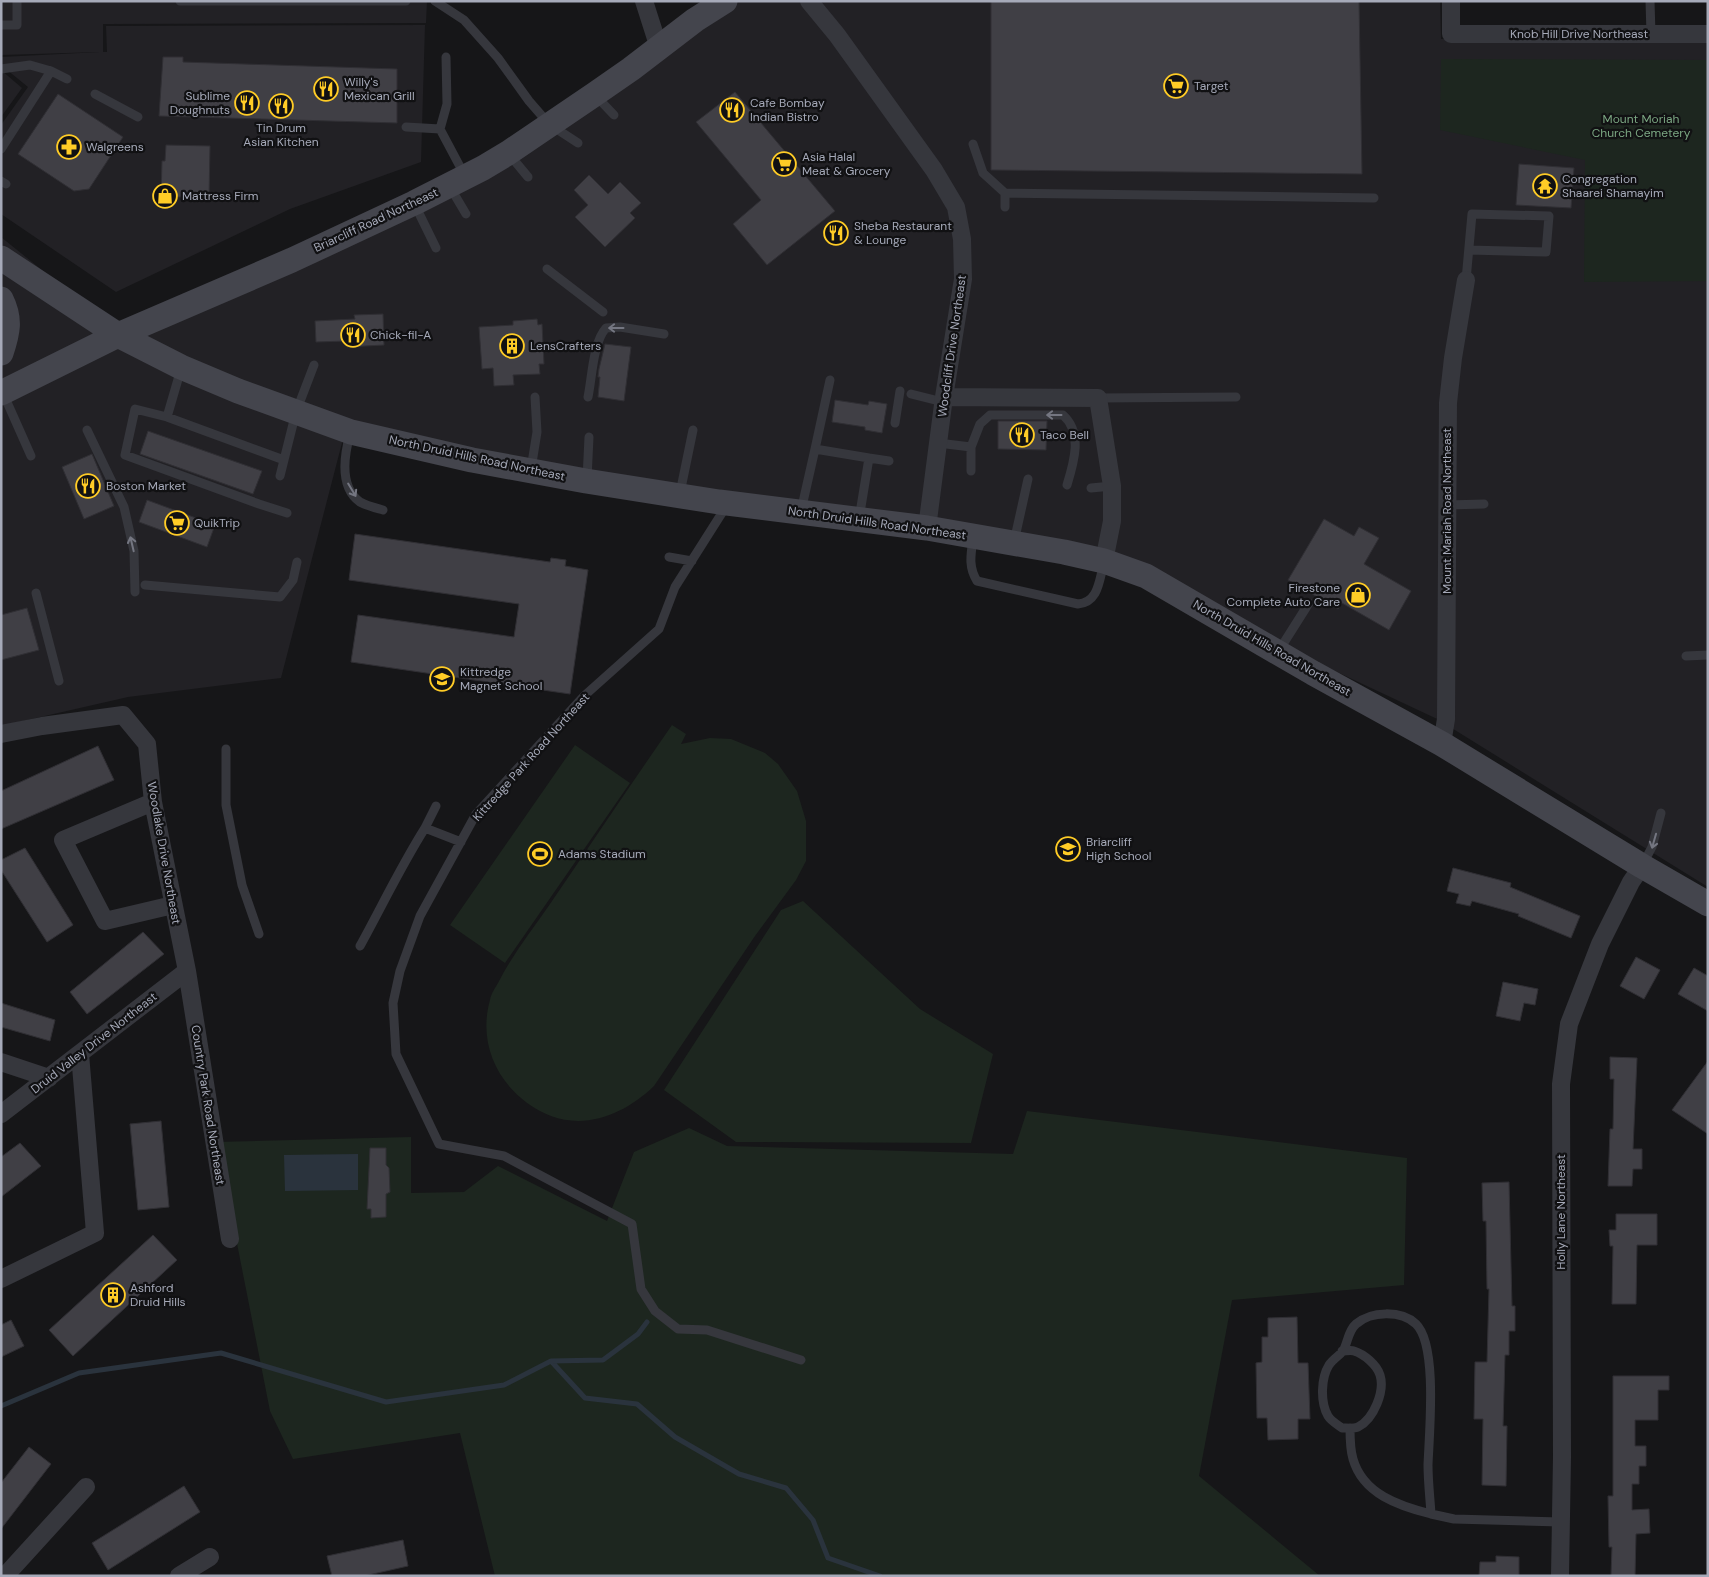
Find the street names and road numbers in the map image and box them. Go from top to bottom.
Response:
street label: Knob Hill Drive Northeast [1510,26,1648,42]
street label: Briarcliff Road Northeast [311,184,441,256]
street label: Woodcliff Drive Northeast [934,274,970,418]
street label: Mount Mariah Road Northeast [1439,428,1455,594]
street label: North Druid Hills Road Northeast [387,431,567,485]
street label: North Druid Hills Road Northeast [787,503,967,543]
street label: North Druid Hills Road Northeast [1190,596,1354,700]
street label: Kittredge Park Road Northeast [469,689,593,825]
street label: Woodlake Drive Northeast [144,780,184,926]
street label: Druid Valley Drive Northeast [28,989,161,1097]
street label: Country Park Road Northeast [187,1024,229,1186]
street label: Holly Lane Northeast [1553,1154,1569,1270]

